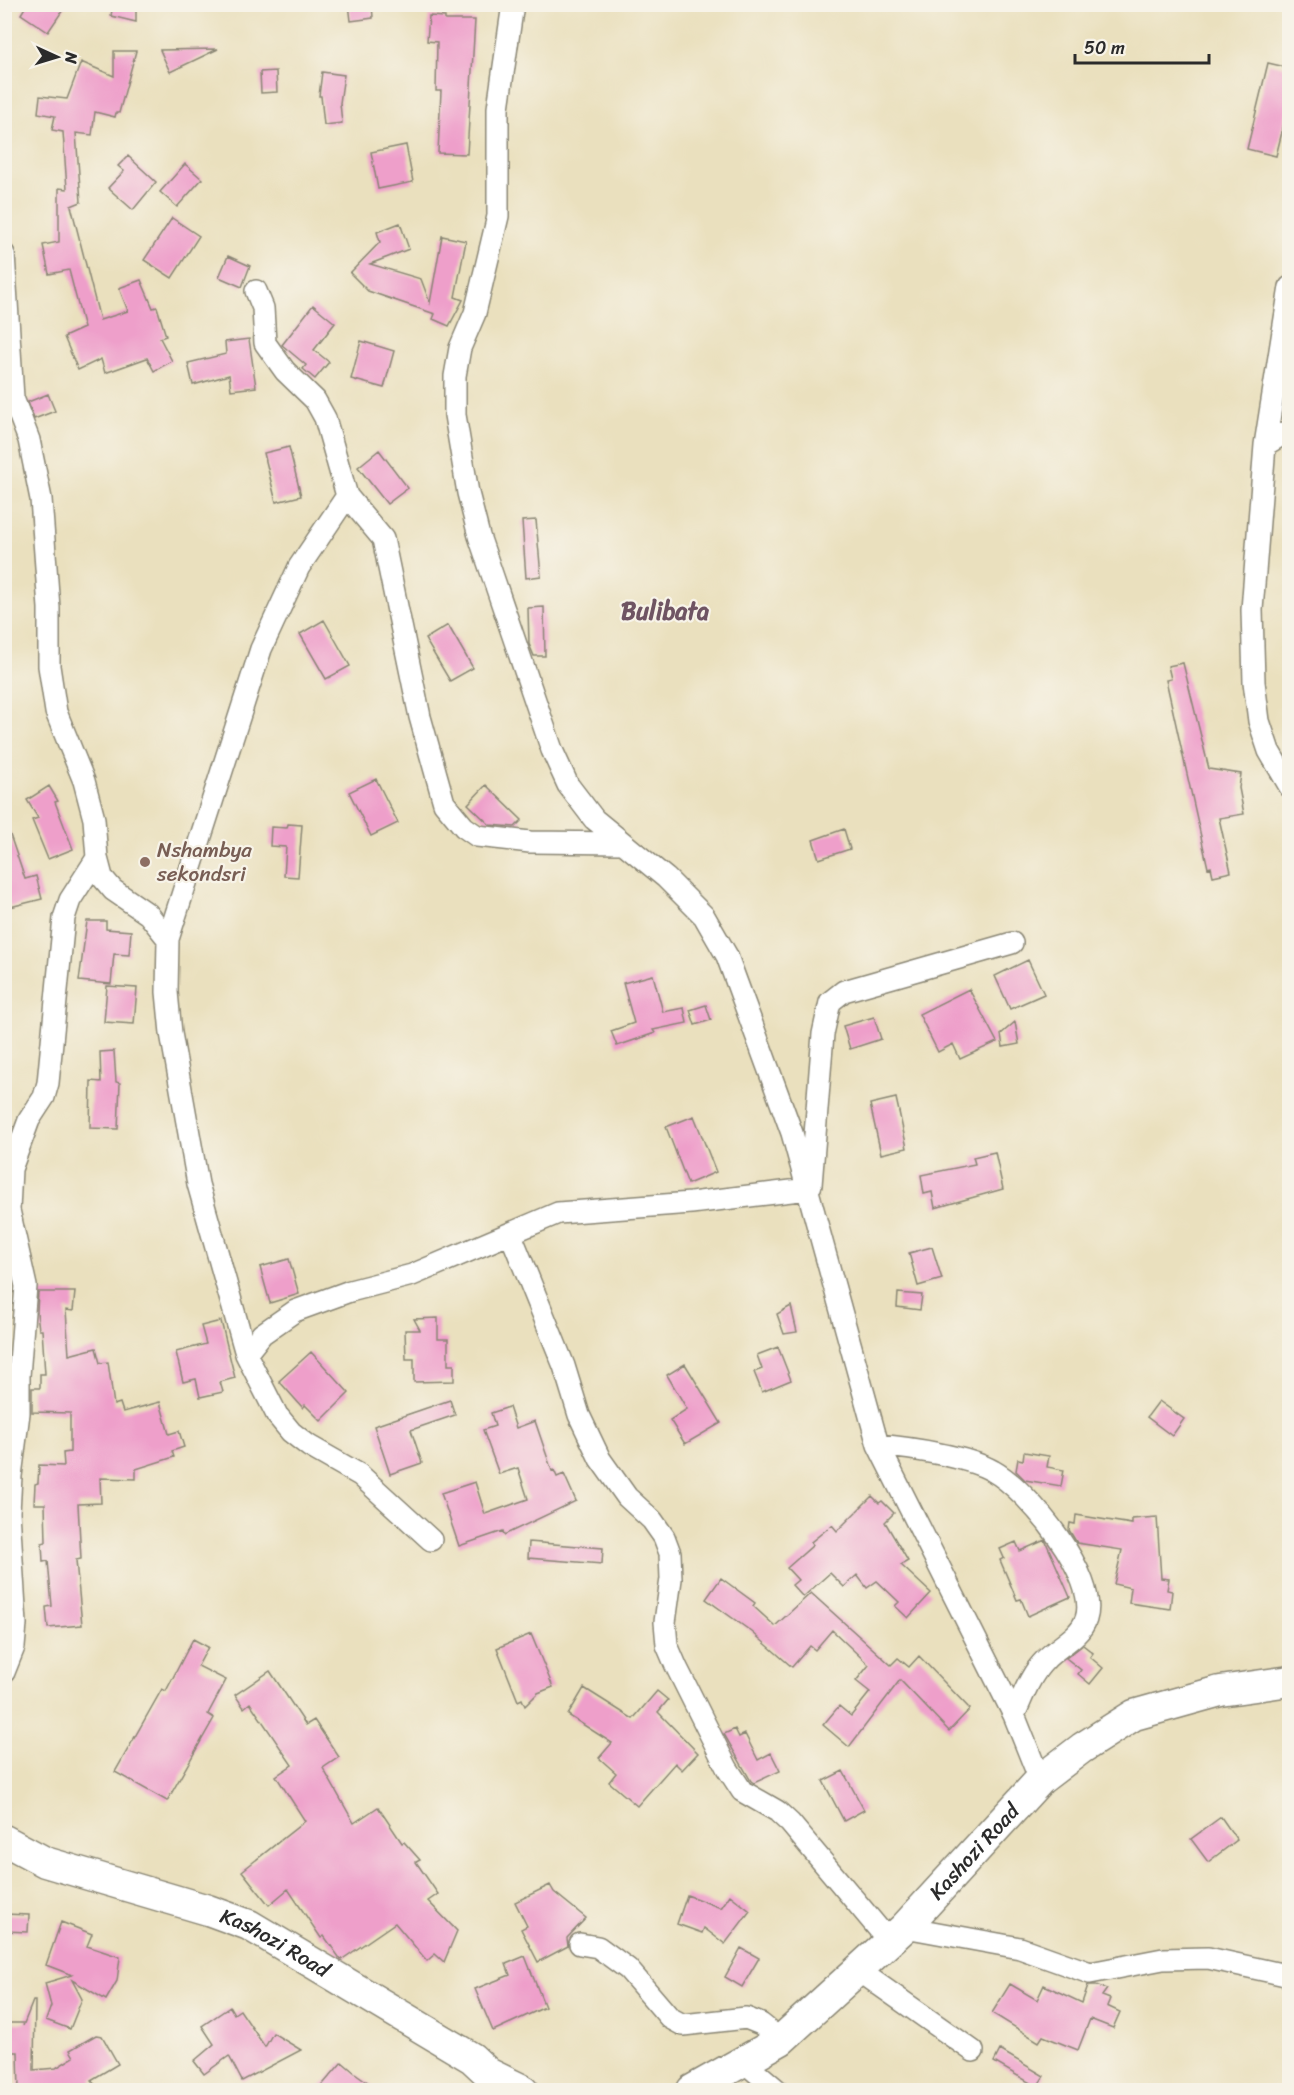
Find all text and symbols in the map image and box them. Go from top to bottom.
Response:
north arrow [27,27,87,87]
scale bar [1075,27,1208,65]
text: 50 m [1084,32,1125,64]
text: N [57,50,86,65]
district label: Bulibata [621,590,709,632]
place label: Nshambya sekondsri [156,831,252,893]
marker: Nshambya sekondsri [138,855,152,869]
street label: Kashozi Road [919,1793,1030,1909]
street label: Kashozi Road [215,1897,339,1989]

